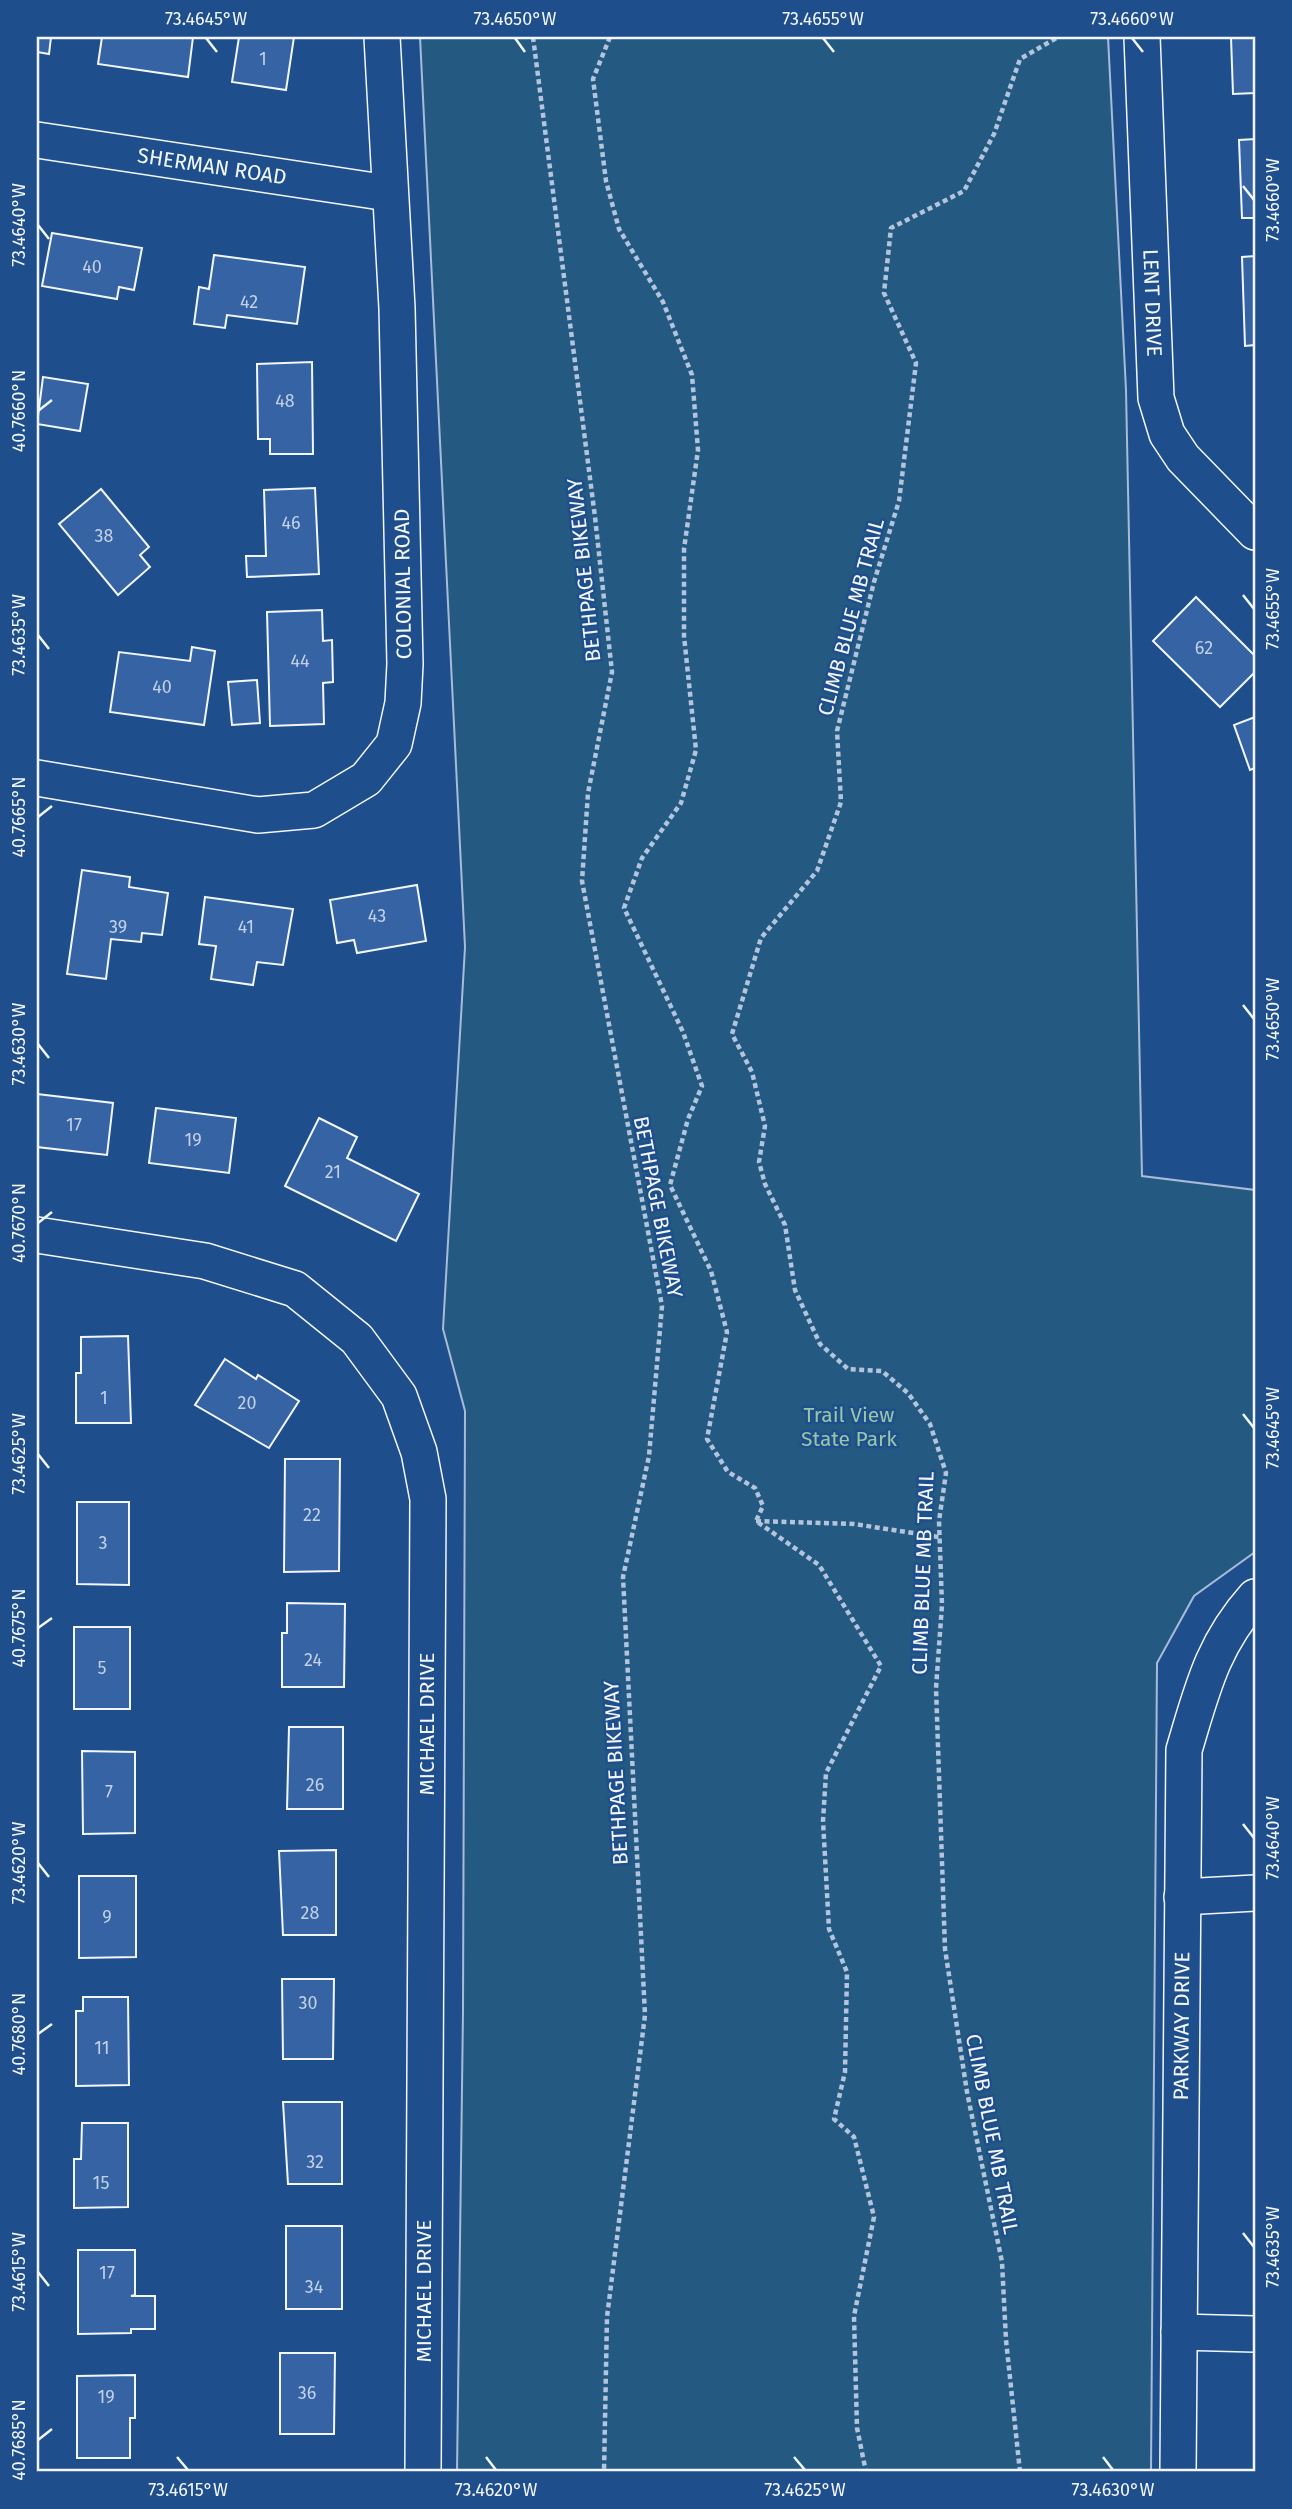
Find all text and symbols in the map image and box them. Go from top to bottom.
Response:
text: 73.4645°W [165,8,247,30]
text: 73.4650°W [474,8,557,30]
text: 73.4655°W [782,8,864,30]
text: 73.4660°W [1090,8,1174,30]
house number: 1 [259,48,267,70]
street label: SHERMAN ROAD [136,142,288,191]
text: 73.4660°W [1262,158,1284,242]
text: 73.4640°W [8,183,30,267]
street label: LENT DRIVE [1137,248,1167,357]
house number: 40 [82,256,102,278]
house number: 42 [240,291,258,313]
text: 40.7660°N [8,370,30,452]
house number: 48 [275,390,295,412]
street label: BETHPAGE BIKEWAY [561,476,607,663]
street label: COLONIAL ROAD [389,508,417,660]
house number: 46 [281,512,301,534]
street label: CLIMB BLUE MB TRAIL [812,515,890,719]
house number: 38 [95,525,114,547]
text: 73.4655°W [1262,568,1284,650]
text: 73.4635°W [8,594,30,676]
house number: 62 [1195,637,1213,659]
house number: 44 [290,650,310,672]
house number: 40 [152,676,172,698]
text: 40.7665°N [8,776,30,858]
house number: 43 [368,905,386,927]
house number: 39 [109,916,127,938]
house number: 41 [238,916,254,938]
text: 73.4650°W [1262,977,1284,1060]
text: 73.4630°W [8,1002,30,1085]
house number: 17 [66,1114,82,1136]
street label: BETHPAGE BIKEWAY [628,1114,688,1300]
house number: 19 [184,1129,202,1151]
house number: 21 [325,1161,341,1183]
text: 40.7670°N [8,1183,30,1263]
house number: 1 [100,1387,108,1409]
text: 73.4645°W [1262,1387,1284,1469]
house number: 20 [238,1392,256,1414]
park label: Trail View State Park [801,1402,897,1452]
text: 73.4625°W [8,1413,30,1495]
street label: CLIMB BLUE MB TRAIL [906,1470,940,1675]
house number: 22 [303,1504,321,1526]
house number: 3 [99,1532,107,1554]
text: 40.7675°N [8,1589,30,1667]
house number: 24 [304,1649,322,1671]
street label: MICHAEL DRIVE [414,1652,440,1796]
house number: 5 [97,1657,107,1679]
street label: BETHPAGE BIKEWAY [598,1680,634,1866]
house number: 26 [306,1774,324,1796]
house number: 7 [105,1781,113,1803]
text: 73.4640°W [1262,1796,1284,1880]
text: 73.4620°W [8,1822,30,1904]
house number: 28 [301,1902,319,1924]
house number: 9 [102,1906,112,1928]
street label: PARKWAY DRIVE [1168,1951,1195,2101]
house number: 30 [298,1992,318,2014]
text: 40.7680°N [8,1993,30,2075]
street label: CLIMB BLUE MB TRAIL [960,2032,1024,2237]
house number: 11 [94,2037,110,2059]
house number: 32 [306,2151,324,2173]
house number: 15 [93,2172,109,2194]
text: 73.4635°W [1262,2206,1284,2288]
street label: MICHAEL DRIVE [411,2219,437,2363]
text: 73.4615°W [8,2232,30,2312]
house number: 17 [99,2262,115,2284]
house number: 34 [305,2276,324,2298]
house number: 36 [298,2382,316,2404]
house number: 19 [97,2386,115,2408]
text: 40.7685°N [8,2399,30,2481]
text: 73.4615°W [148,2479,228,2501]
text: 73.4620°W [455,2479,537,2501]
text: 73.4625°W [764,2479,846,2501]
text: 73.4630°W [1072,2479,1155,2501]

